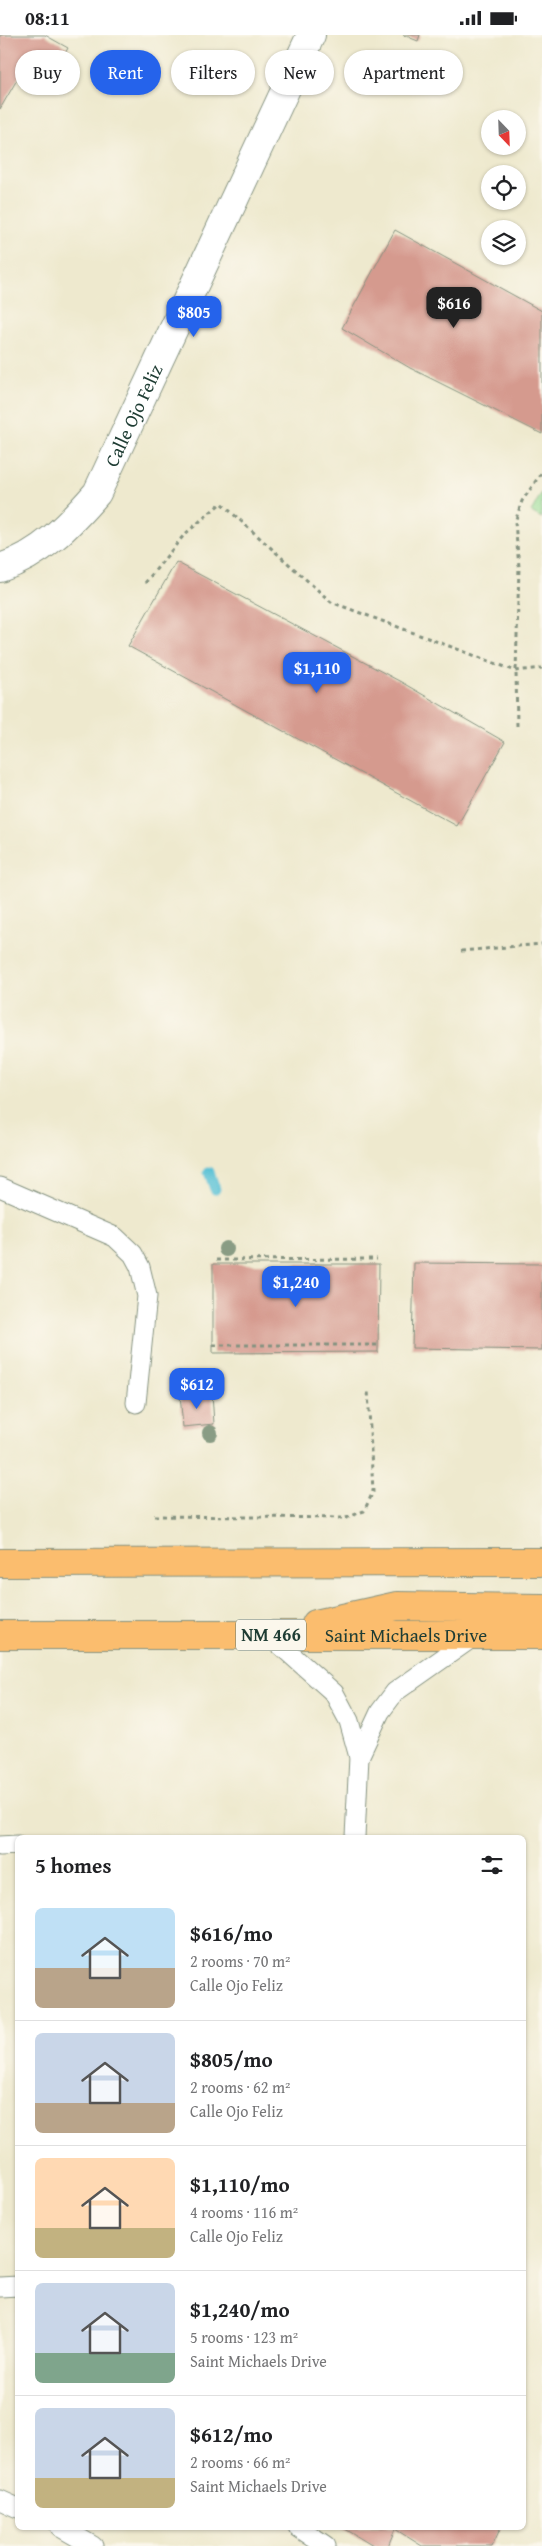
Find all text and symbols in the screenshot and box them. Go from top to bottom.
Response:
text: 08:11 [25,4,70,32]
chip: Buy [15,50,80,95]
chip: Rent [90,50,161,95]
chip: Filters [171,50,255,95]
chip: New [265,50,334,95]
chip: Apartment [344,50,463,95]
north arrow [481,110,526,155]
map controls [481,110,526,265]
button: locate [481,165,526,210]
button: layers [481,220,526,265]
pin: $616 [424,287,484,329]
text: $616 [437,291,471,315]
pin: $805 [164,295,224,338]
text: $805 [177,300,211,324]
street label: Calle Ojo Feliz [97,360,169,471]
pin: $1,110 [276,651,358,694]
text: $1,110 [294,656,340,680]
pin: $1,240 [255,1265,337,1308]
text: $1,240 [273,1270,319,1294]
pin: $612 [167,1367,227,1410]
text: $612 [180,1372,214,1396]
road number: NM 466 [236,1619,306,1651]
street label: Saint Michaels Drive [325,1621,487,1649]
text: 5 homes [35,1850,111,1881]
icon: filters [478,1851,506,1879]
text: $616/mo [190,1918,273,1949]
icon: home [75,1928,135,1988]
text: 2 rooms · 70 m² [190,1949,290,1973]
text: Calle Ojo Feliz [190,1973,283,1997]
text: $805/mo [190,2044,273,2075]
icon: home [75,2053,135,2113]
text: 2 rooms · 62 m² [190,2075,290,2099]
text: Calle Ojo Feliz [190,2099,283,2123]
text: $1,110/mo [190,2169,290,2200]
icon: home [75,2178,135,2238]
text: 4 rooms · 116 m² [190,2200,298,2224]
text: Calle Ojo Feliz [190,2224,283,2248]
text: $1,240/mo [190,2294,290,2325]
icon: home [75,2303,135,2363]
text: 5 rooms · 123 m² [190,2325,298,2349]
text: Saint Michaels Drive [190,2349,327,2373]
text: $612/mo [190,2419,273,2450]
icon: home [75,2428,135,2488]
text: 2 rooms · 66 m² [190,2450,290,2474]
text: Saint Michaels Drive [190,2474,327,2498]

